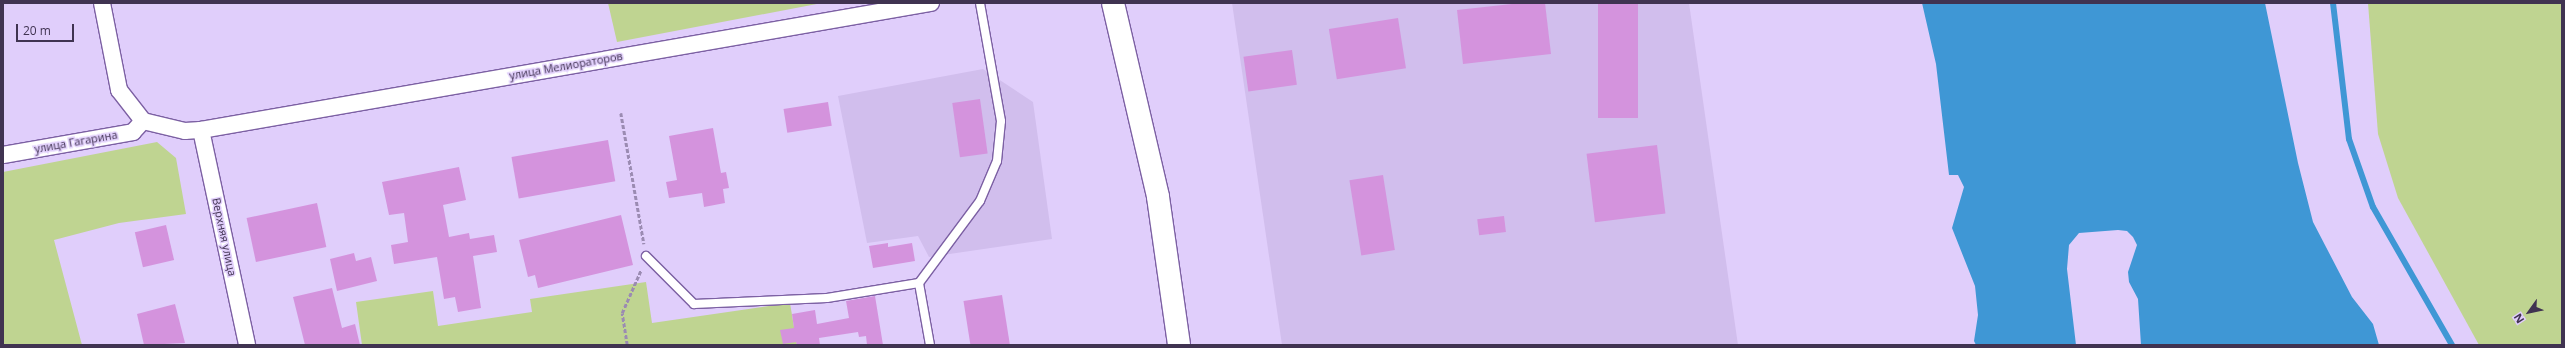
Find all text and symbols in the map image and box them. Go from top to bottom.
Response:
scale bar [18,16,76,42]
text: 20 m [23,22,51,39]
street label: улица Мелиораторов [508,50,624,82]
street label: улица Гагарина [33,128,119,156]
street label: Верхняя улица [209,197,239,277]
north arrow [2509,292,2549,332]
text: N [2510,311,2527,327]

